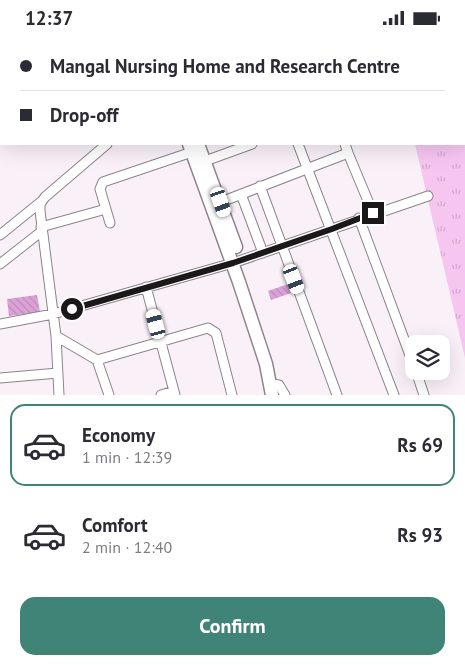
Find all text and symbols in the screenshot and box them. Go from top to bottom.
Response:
text: 12:37 [25,6,73,30]
text: Mangal Nursing Home and Research Centre [50,54,400,78]
text: Drop-off [50,103,118,127]
car [209,185,232,219]
route end [362,202,384,224]
car [281,262,306,296]
route start [61,298,83,320]
car [144,308,167,340]
map controls [405,335,450,380]
button: layers [405,335,450,380]
icon: car [22,423,67,468]
text: Economy [82,423,155,447]
text: Rs 69 [397,433,443,457]
text: 1 min · 12:39 [82,447,172,467]
icon: car [22,513,67,558]
text: Comfort [82,513,148,537]
text: Rs 93 [397,523,443,547]
text: 2 min · 12:40 [82,537,172,557]
button: Confirm [20,597,445,655]

